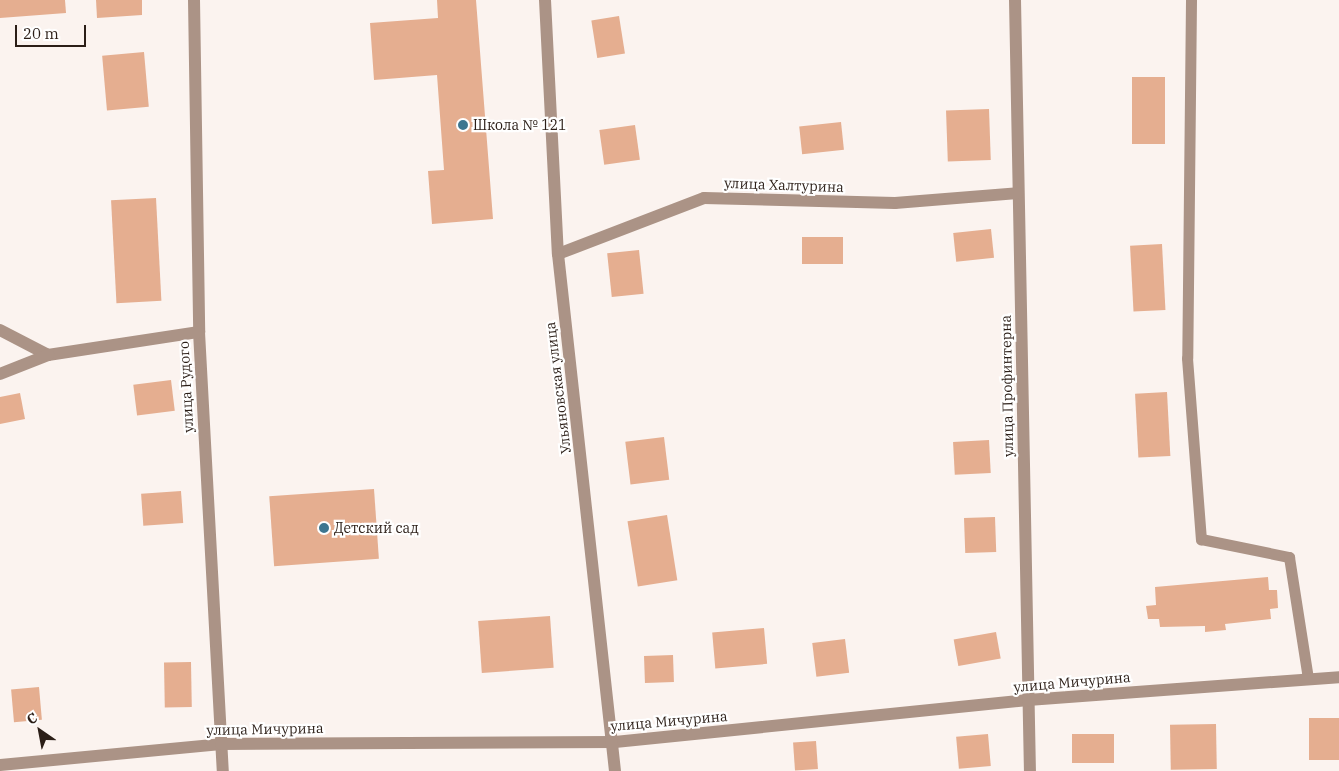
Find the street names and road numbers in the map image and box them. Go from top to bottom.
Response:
street label: улица Халтурина [724,175,844,195]
street label: улица Профинтерна [997,315,1017,457]
street label: Ульяновская улица [542,321,574,455]
street label: улица Рудого [175,341,197,433]
street label: улица Мичурина [1013,669,1131,695]
street label: улица Мичурина [610,708,728,734]
street label: улица Мичурина [206,720,324,738]

